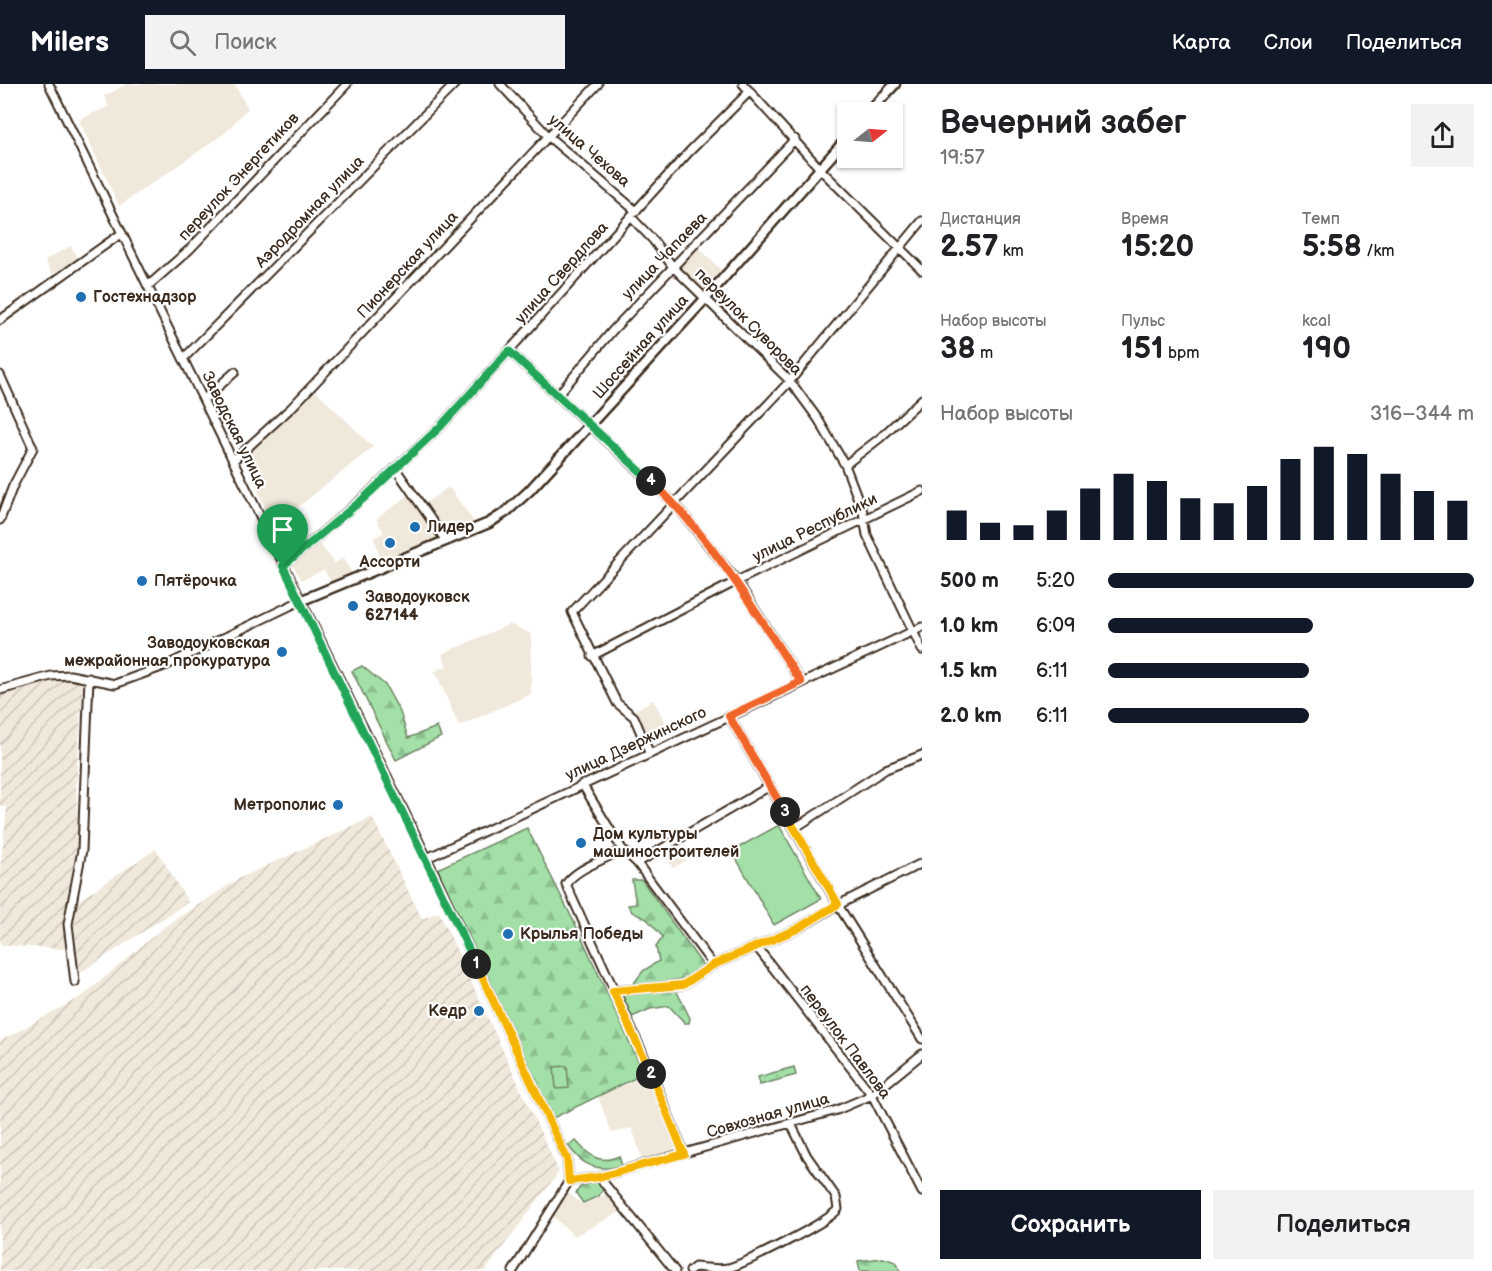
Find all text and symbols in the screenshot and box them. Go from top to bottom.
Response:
search box [145,15,565,69]
text: Milers [30,26,109,59]
icon: search [166,26,199,59]
text: Поиск [214,29,277,56]
text: Карта [1172,30,1231,55]
text: Слои [1264,30,1313,55]
text: Поделиться [1346,30,1462,55]
north arrow [837,102,903,168]
map controls [837,102,903,168]
text: Вечерний забег [940,103,1187,143]
button: share [1411,104,1474,167]
street label: переулок Энергетиков [175,109,304,245]
street label: улица Чехова [545,111,634,192]
text: 19:57 [940,146,985,170]
street label: Аэродромная улица [251,152,369,273]
street label: Пионерская улица [354,207,463,322]
street label: улица Чапаева [619,208,712,304]
text: Дистанция [940,210,1021,229]
text: Время [1121,210,1169,229]
text: Темп [1302,210,1340,229]
street label: улица Свердлова [511,218,613,328]
text: 2.57 [940,229,998,265]
text: 15:20 [1121,229,1194,265]
text: 5:58 [1302,229,1362,265]
text: km [998,242,1024,261]
text: /km [1362,242,1394,261]
street label: переулок Суворова [690,264,806,380]
place label: Гостехнадзор [93,288,197,307]
marker: Гостехнадзор [74,290,88,304]
street label: Шоссейная улица [589,291,693,403]
text: Набор высоты [940,312,1047,331]
text: Пульс [1121,312,1165,331]
text: kcal [1302,312,1331,331]
text: 38 [940,331,976,367]
text: 151 [1121,331,1164,367]
text: 190 [1302,331,1351,367]
text: m [976,344,993,363]
text: bpm [1164,344,1199,363]
street label: Заводская улица [197,368,271,492]
text: Набор высоты [940,402,1073,426]
text: 316–344 m [1370,402,1474,426]
pin: 4 [636,466,666,496]
text: 4 [646,471,656,490]
street label: улица Республики [750,490,880,566]
pin [257,504,308,566]
icon: arrive [266,513,299,546]
place label: Лидер [426,518,475,537]
marker: Лидер [408,520,422,534]
marker: Ассорти [383,536,397,550]
place label: Ассорти [359,553,420,572]
text: 500 m [940,569,999,593]
text: 5:20 [1036,569,1075,593]
place label: Пятёрочка [154,572,237,591]
marker: Пятёрочка [135,574,149,588]
place label: Заводоуковск 627144 [365,588,470,625]
marker: Заводоуковск 627144 [346,599,360,613]
text: 1.0 km [940,614,998,638]
text: 6:09 [1036,614,1076,638]
place label: Заводоуковская межрайонная прокуратура [64,634,271,671]
marker: Заводоуковская межрайонная прокуратура [275,645,289,659]
text: 1.5 km [940,659,997,683]
text: 6:11 [1036,659,1068,683]
street label: улица Дзержинского [563,703,709,785]
text: 2.0 km [940,704,1002,728]
text: 6:11 [1036,704,1068,728]
place label: Метрополис [234,796,326,815]
pin: 3 [770,797,800,827]
marker: Метрополис [331,798,345,812]
text: 3 [780,802,790,821]
place label: Дом культуры машиностроителей [593,825,739,862]
marker: Дом культуры машиностроителей [574,836,588,850]
place label: Крылья Победы [520,925,643,944]
marker: Крылья Победы [501,927,515,941]
pin: 1 [461,949,491,979]
text: 1 [473,954,479,973]
street label: переулок Павлова [796,981,895,1104]
place label: Кедр [428,1002,468,1021]
marker: Кедр [472,1004,486,1018]
pin: 2 [636,1059,666,1089]
text: 2 [646,1064,656,1083]
street label: Совхозная улица [705,1089,832,1143]
button: Сохранить [940,1190,1201,1259]
button: Поделиться [1213,1190,1474,1259]

